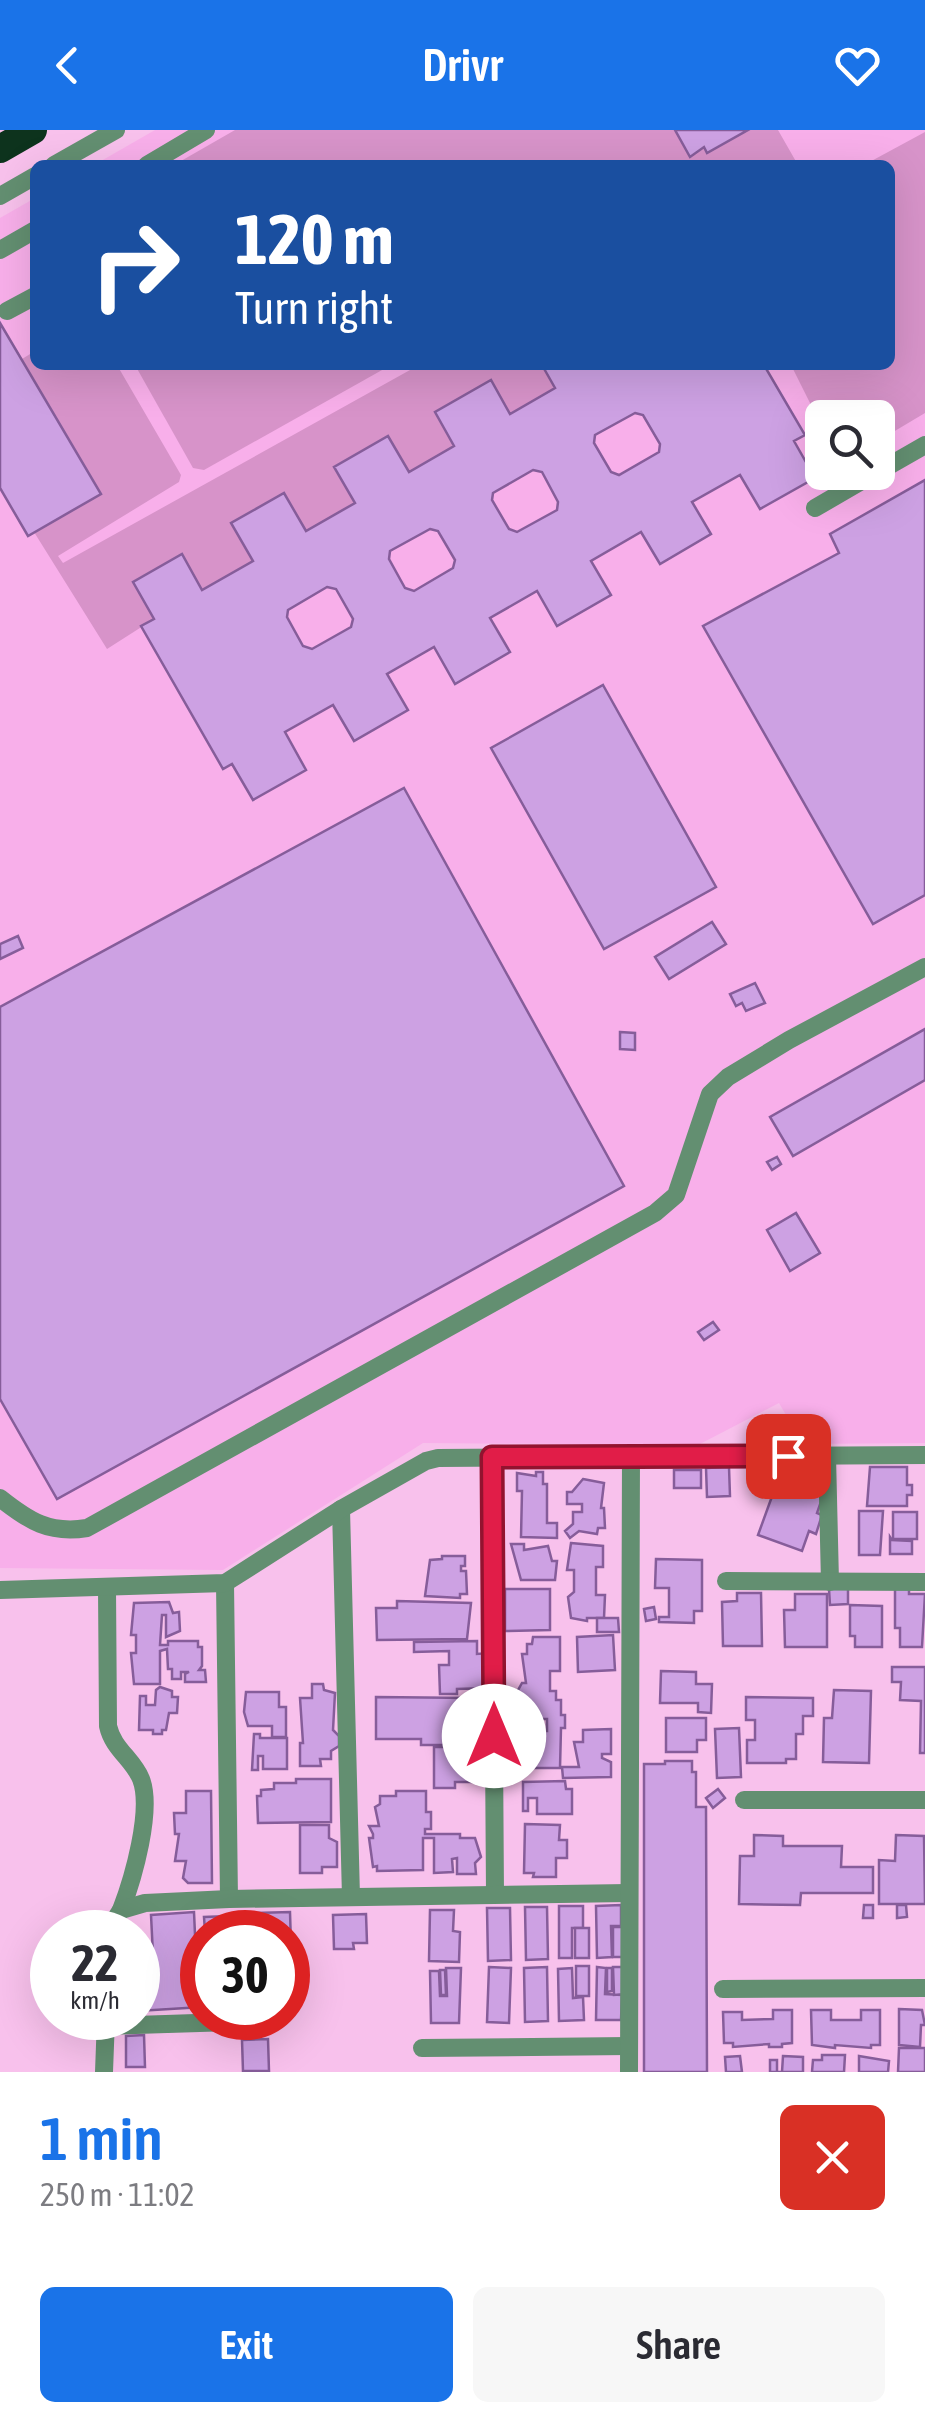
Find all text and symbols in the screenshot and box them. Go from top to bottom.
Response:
icon: back [40,38,95,93]
icon: heart [830,38,885,93]
text: Drivr [422,39,503,91]
text: 120 m [235,199,394,279]
icon: right [70,200,200,330]
text: Turn right [235,282,393,334]
map controls [805,400,895,490]
button: search [805,400,895,490]
pin [746,1414,831,1499]
icon: arrive [761,1429,816,1484]
position arrow [442,1684,546,1788]
speed limit sign: 30 [180,1910,310,2040]
text: 22 [71,1934,118,1992]
text: km/h [70,1986,120,2014]
text: 1 min [40,2104,163,2173]
button: close [780,2105,885,2210]
text: 250 m · 11:02 [40,2176,195,2213]
button: Exit [40,2287,453,2402]
button: Share [473,2287,885,2402]

